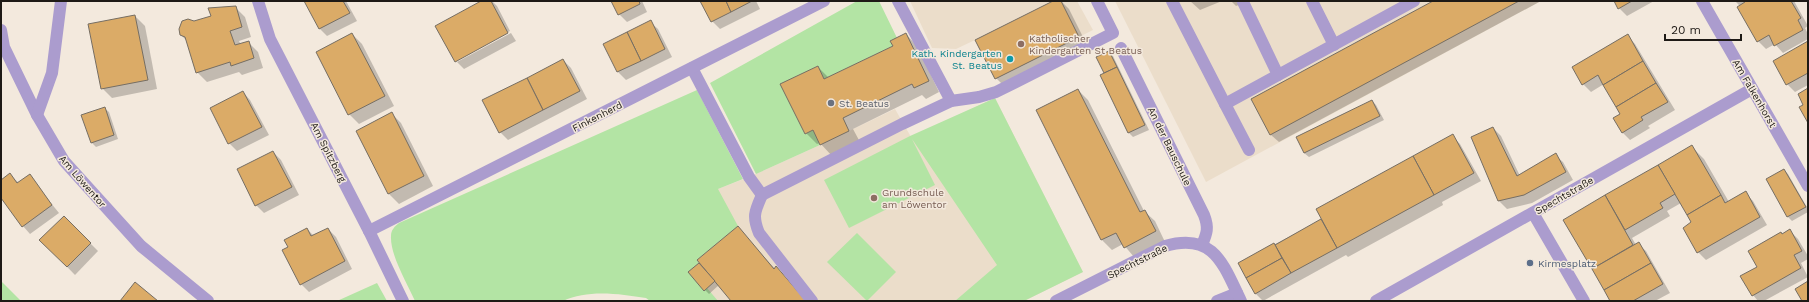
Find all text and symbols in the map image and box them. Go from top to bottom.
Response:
scale bar [1665,16,1741,42]
text: 20 m [1671,23,1701,37]
place label: Katholischer Kindergarten St Beatus [1029,33,1142,56]
marker: Katholischer Kindergarten St Beatus [1016,39,1026,49]
place label: Kath. Kindergarten St. Beatus [911,48,1002,71]
marker: Kath. Kindergarten St. Beatus [1005,54,1015,64]
street label: Am Falkenhorst [1731,57,1779,130]
marker: St. Beatus [826,98,836,108]
place label: St. Beatus [839,98,889,109]
street label: Finkenherd [570,99,624,134]
street label: An der Bauschule [1146,105,1193,187]
street label: Am Spitzberg [309,121,349,185]
street label: Am Löwentor [57,153,108,210]
street label: Spechtstraße [1533,174,1595,217]
place label: Grundschule am Löwentor [882,187,947,210]
marker: Grundschule am Löwentor [869,193,879,203]
street label: Spechtstraße [1105,242,1169,281]
marker: Kirmesplatz [1525,258,1535,268]
place label: Kirmesplatz [1538,258,1596,269]

